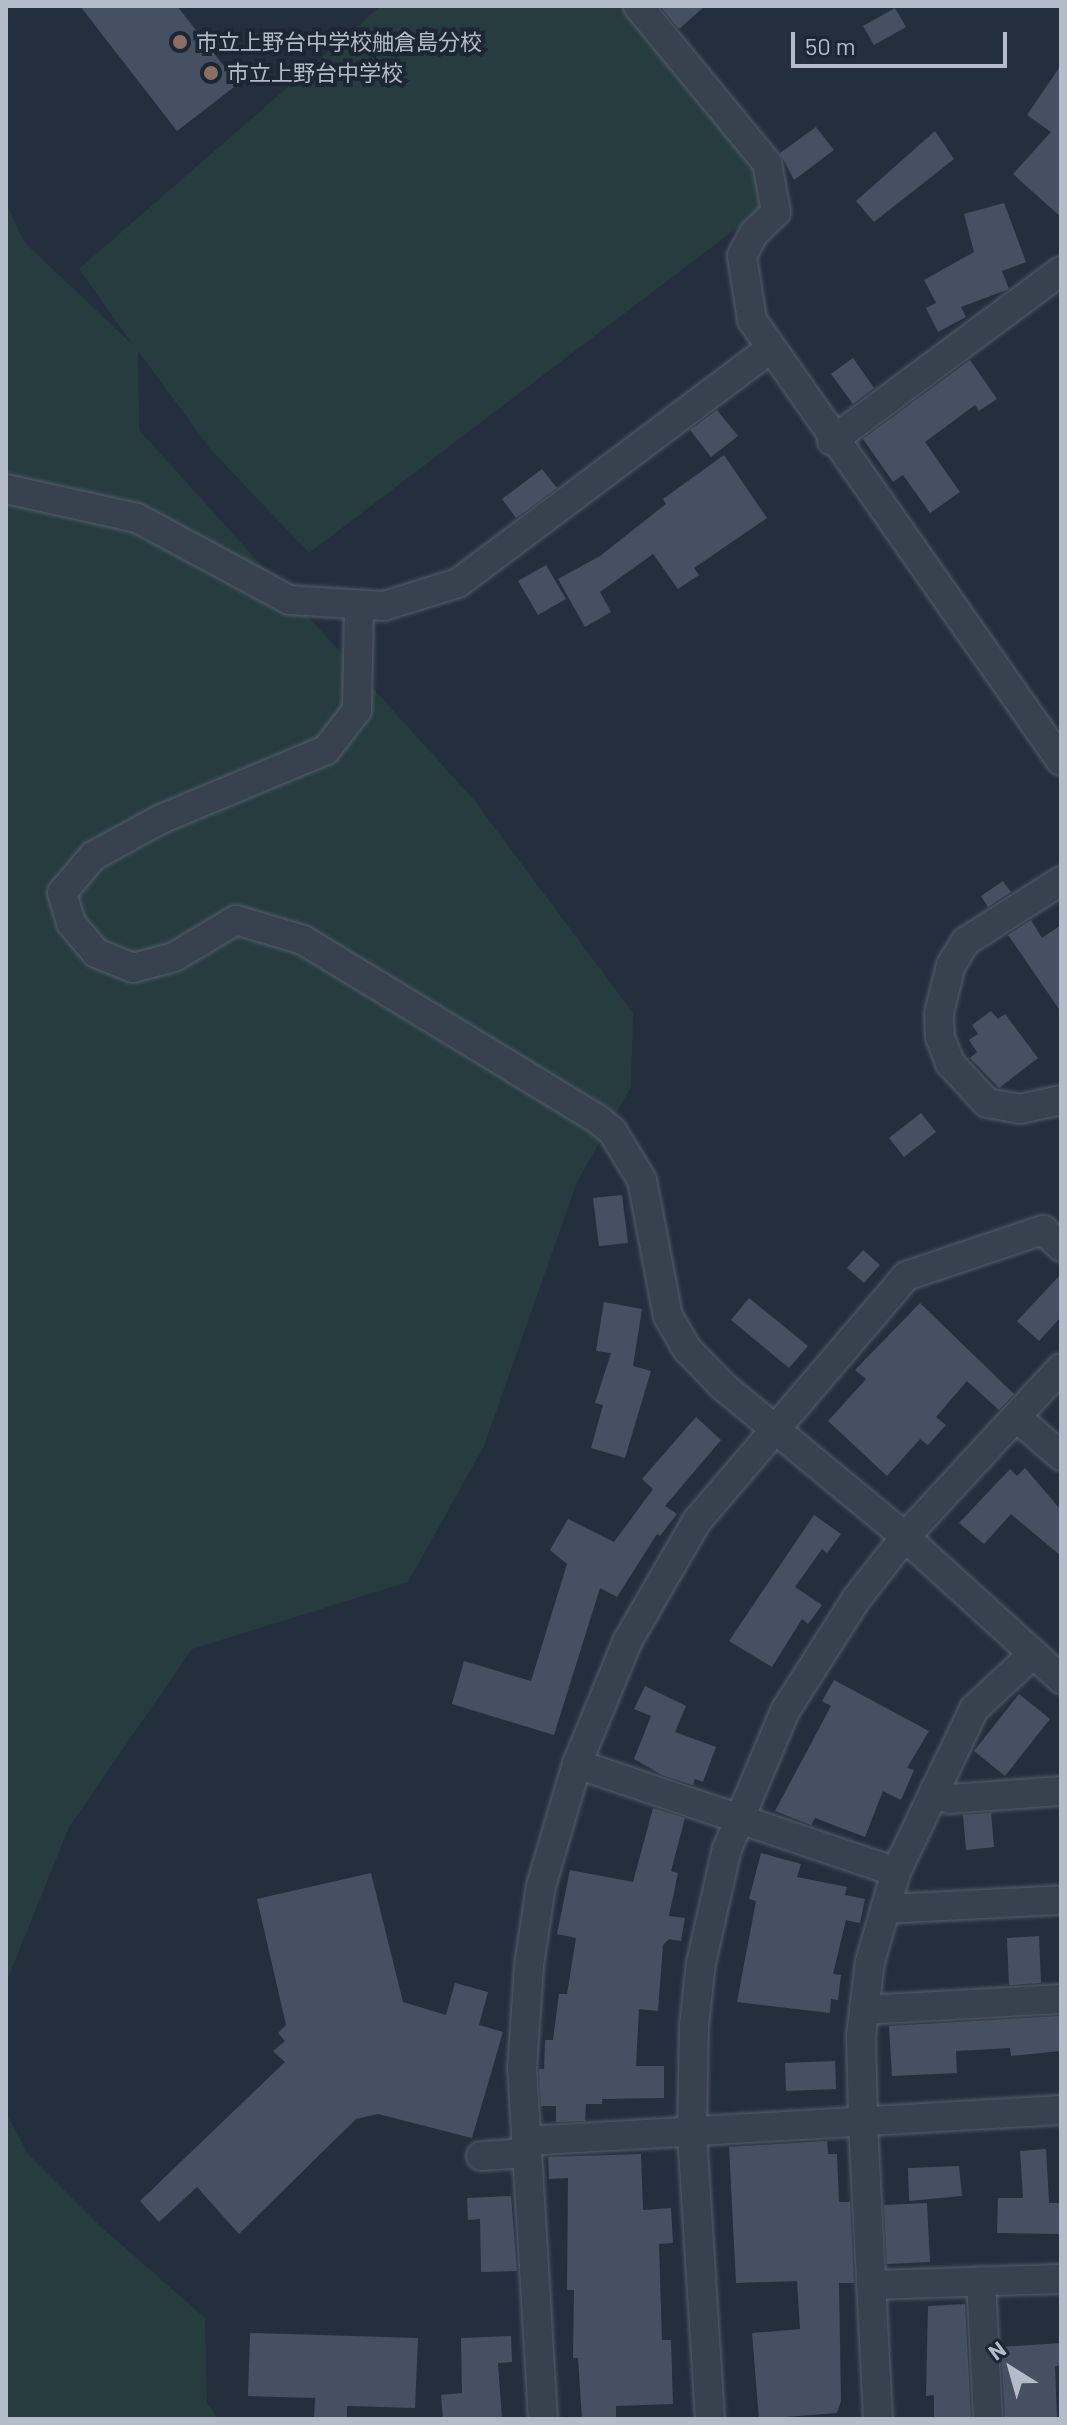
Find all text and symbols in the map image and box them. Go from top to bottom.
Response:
scale bar [795,16,1011,66]
place label: 市立上野台中学校舳倉島分校 [196,29,482,55]
text: 50 m [805,31,856,60]
marker: 市立上野台中学校舳倉島分校 [171,33,189,51]
place label: 市立上野台中学校 [227,60,403,86]
marker: 市立上野台中学校 [202,64,220,82]
north arrow [971,2329,1051,2409]
text: N [983,2335,1010,2365]

